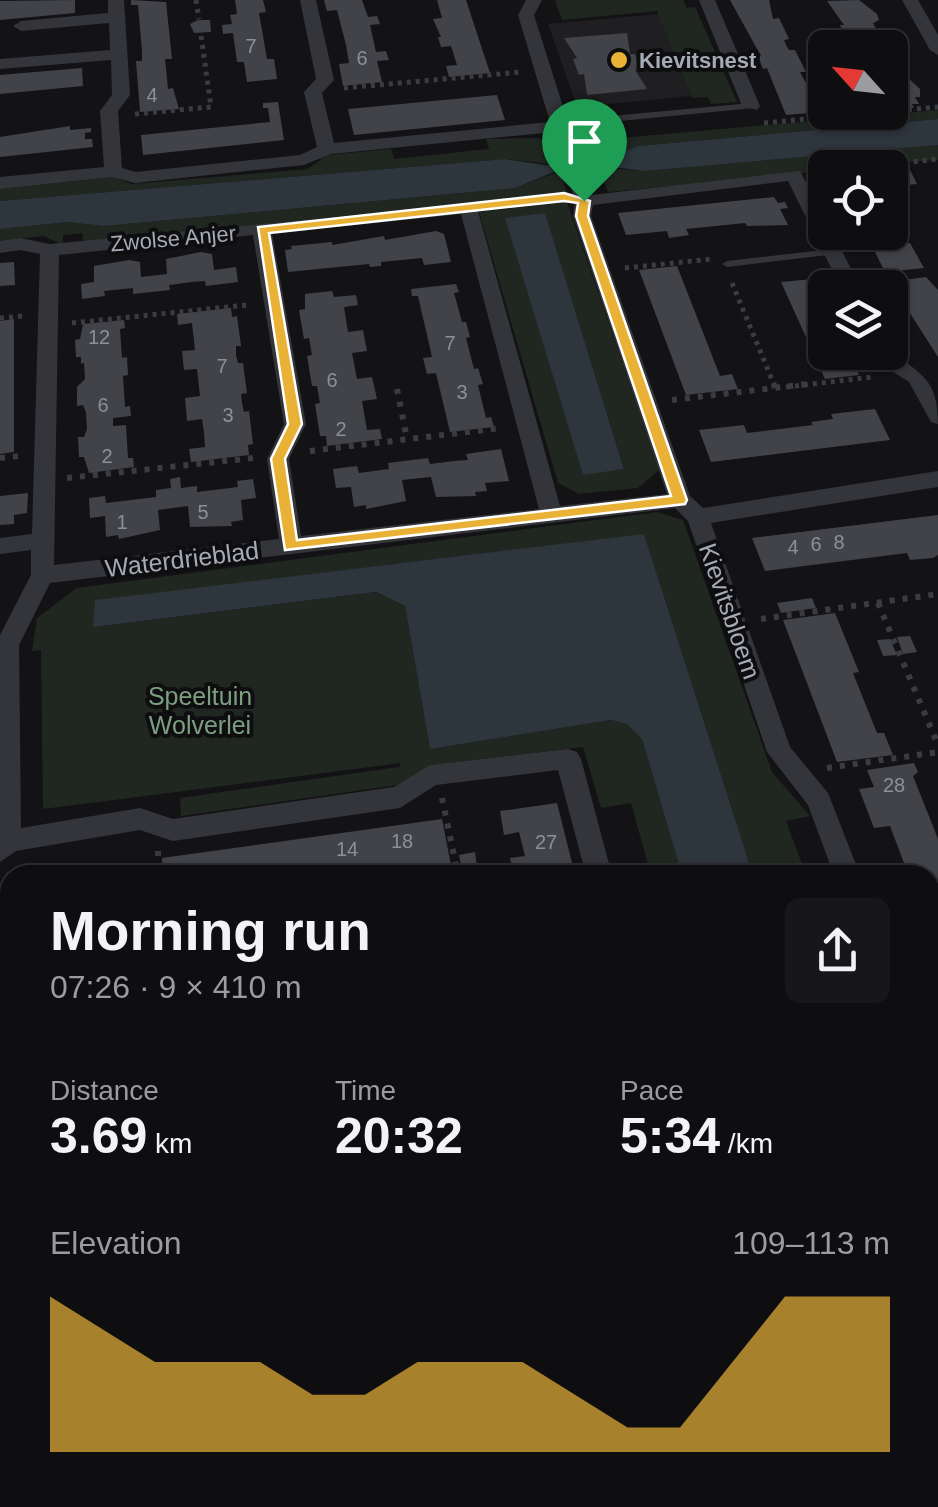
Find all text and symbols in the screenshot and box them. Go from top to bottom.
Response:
north arrow [808,30,908,130]
map controls [808,30,908,370]
house number: 7 [245,35,257,57]
house number: 6 [356,47,368,69]
place label: Kievitsnest [639,48,757,73]
marker: Kievitsnest [608,49,630,71]
house number: 4 [146,84,158,106]
pin [542,99,627,202]
icon: arrive [557,114,612,169]
button: locate [808,150,908,250]
street label: Zwolse Anjer [109,221,237,256]
button: layers [808,270,908,370]
house number: 12 [88,326,110,348]
house number: 7 [444,332,456,354]
house number: 7 [216,355,228,377]
house number: 6 [326,369,338,391]
house number: 3 [456,381,468,403]
house number: 6 [97,394,109,416]
house number: 3 [222,404,234,426]
house number: 2 [335,418,347,440]
house number: 2 [101,445,113,467]
house number: 5 [197,501,209,523]
house number: 1 [116,511,128,533]
house number: 8 [833,531,845,553]
house number: 6 [810,533,822,555]
street label: Waterdrieblad [104,536,260,582]
house number: 4 [787,536,799,558]
street label: Kievitsbloem [694,539,766,683]
park label: Speeltuin Wolverlei [148,682,252,739]
house number: 28 [883,774,905,796]
house number: 18 [391,830,413,852]
house number: 27 [535,831,557,853]
house number: 14 [336,838,358,860]
button: share [785,898,890,1003]
text: Morning run [50,900,371,962]
text: 07:26 · 9 × 410 m [50,969,302,1005]
text: Distance [50,1075,159,1106]
text: Time [335,1075,396,1106]
text: Pace [620,1075,684,1106]
text: 3.69 [50,1108,147,1164]
text: 20:32 [335,1108,463,1164]
text: 5:34 [620,1108,720,1164]
text: km [147,1128,192,1159]
text: /km [720,1128,773,1159]
text: Elevation [50,1225,182,1261]
text: 109–113 m [732,1225,890,1261]

